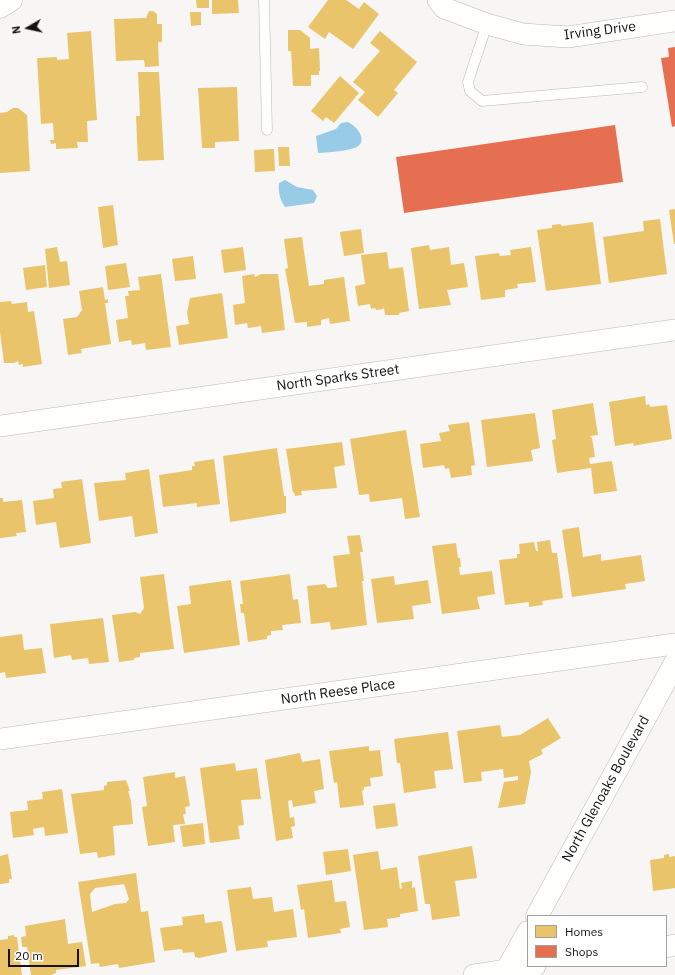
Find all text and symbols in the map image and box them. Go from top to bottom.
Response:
north arrow [8,8,48,48]
street label: Irving Drive [563,18,637,44]
text: N [9,25,24,35]
street label: North Sparks Street [276,361,400,395]
street label: North Reese Place [280,676,396,708]
street label: North Glenoaks Boulevard [559,713,653,865]
legend [527,915,667,967]
text: Homes [565,924,603,939]
scale bar [10,941,81,967]
text: Shops [565,944,598,959]
text: 20 m [15,948,43,963]

